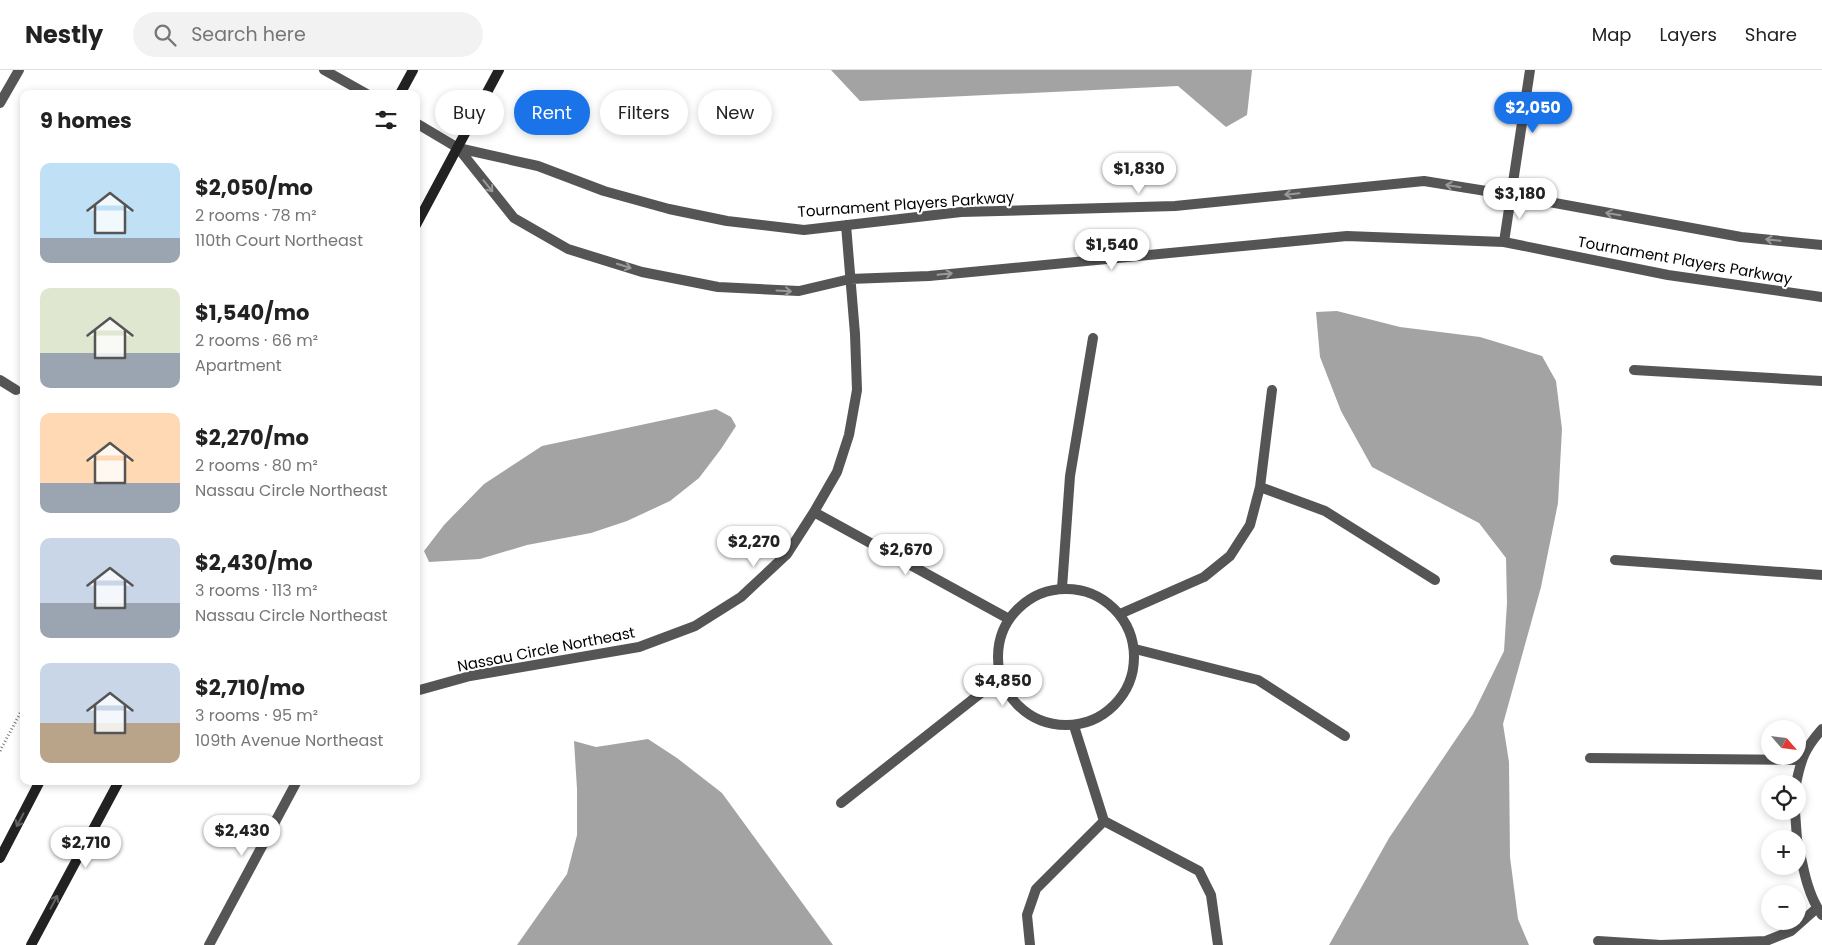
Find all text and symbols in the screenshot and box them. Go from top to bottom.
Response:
search box [133,12,483,57]
text: Nestly [25,18,103,51]
icon: search [151,21,179,49]
text: Search here [191,21,306,48]
text: Map [1592,22,1632,47]
text: Layers [1660,22,1717,47]
text: Share [1745,22,1797,47]
chip: Buy [435,90,504,135]
chip: Rent [514,90,590,135]
chip: Filters [600,90,688,135]
chip: New [698,90,772,135]
pin: $2,050 [1492,92,1574,134]
text: $2,050 [1505,96,1561,119]
text: 9 homes [40,106,132,135]
icon: filters [372,106,400,134]
pin: $1,830 [1098,152,1180,195]
text: $1,830 [1113,157,1165,180]
text: $2,050/mo [195,173,313,202]
pin: $3,180 [1479,178,1561,220]
one-way arrow [483,179,494,192]
one-way arrow [1446,181,1462,191]
text: $3,180 [1494,182,1546,205]
icon: home [80,183,140,243]
street label: Tournament Players Parkway [797,186,1016,222]
one-way arrow [1284,190,1300,199]
text: 2 rooms · 78 m² [195,204,317,227]
one-way arrow [1606,208,1622,218]
pin: $1,540 [1071,228,1153,271]
text: 110th Court Northeast [195,229,363,252]
street label: Tournament Players Parkway [1576,231,1794,289]
text: $1,540 [1086,233,1138,256]
one-way arrow [1766,236,1782,245]
one-way arrow [616,262,632,272]
one-way arrow [937,270,953,279]
one-way arrow [776,286,792,295]
text: $1,540/mo [195,298,309,327]
icon: home [80,308,140,368]
text: 2 rooms · 66 m² [195,329,318,352]
text: Apartment [195,354,282,377]
text: $2,270/mo [195,423,309,452]
icon: home [80,433,140,493]
text: 2 rooms · 80 m² [195,454,318,477]
text: Nassau Circle Northeast [195,479,388,502]
pin: $2,270 [713,526,795,568]
text: $2,270 [728,530,780,553]
pin: $2,670 [865,534,947,576]
text: $2,670 [879,538,933,561]
text: $2,430/mo [195,548,313,577]
icon: home [80,558,140,618]
text: 3 rooms · 113 m² [195,579,318,602]
text: Nassau Circle Northeast [195,604,388,627]
street label: Nassau Circle Northeast [455,621,637,677]
pin: $4,850 [962,664,1044,707]
text: $4,850 [974,669,1032,692]
text: $2,710/mo [195,673,305,702]
icon: home [80,683,140,743]
text: 3 rooms · 95 m² [195,704,318,727]
north arrow [1761,720,1806,765]
map controls [1761,720,1806,930]
text: 109th Avenue Northeast [195,729,383,752]
button: locate [1761,775,1806,820]
one-way arrow [15,812,25,827]
pin: $2,430 [201,814,283,857]
text: $2,430 [214,819,270,842]
pin: $2,710 [45,826,127,869]
button: + [1761,830,1806,875]
text: $2,710 [61,831,111,854]
button: − [1761,885,1806,930]
one-way arrow [50,895,59,910]

